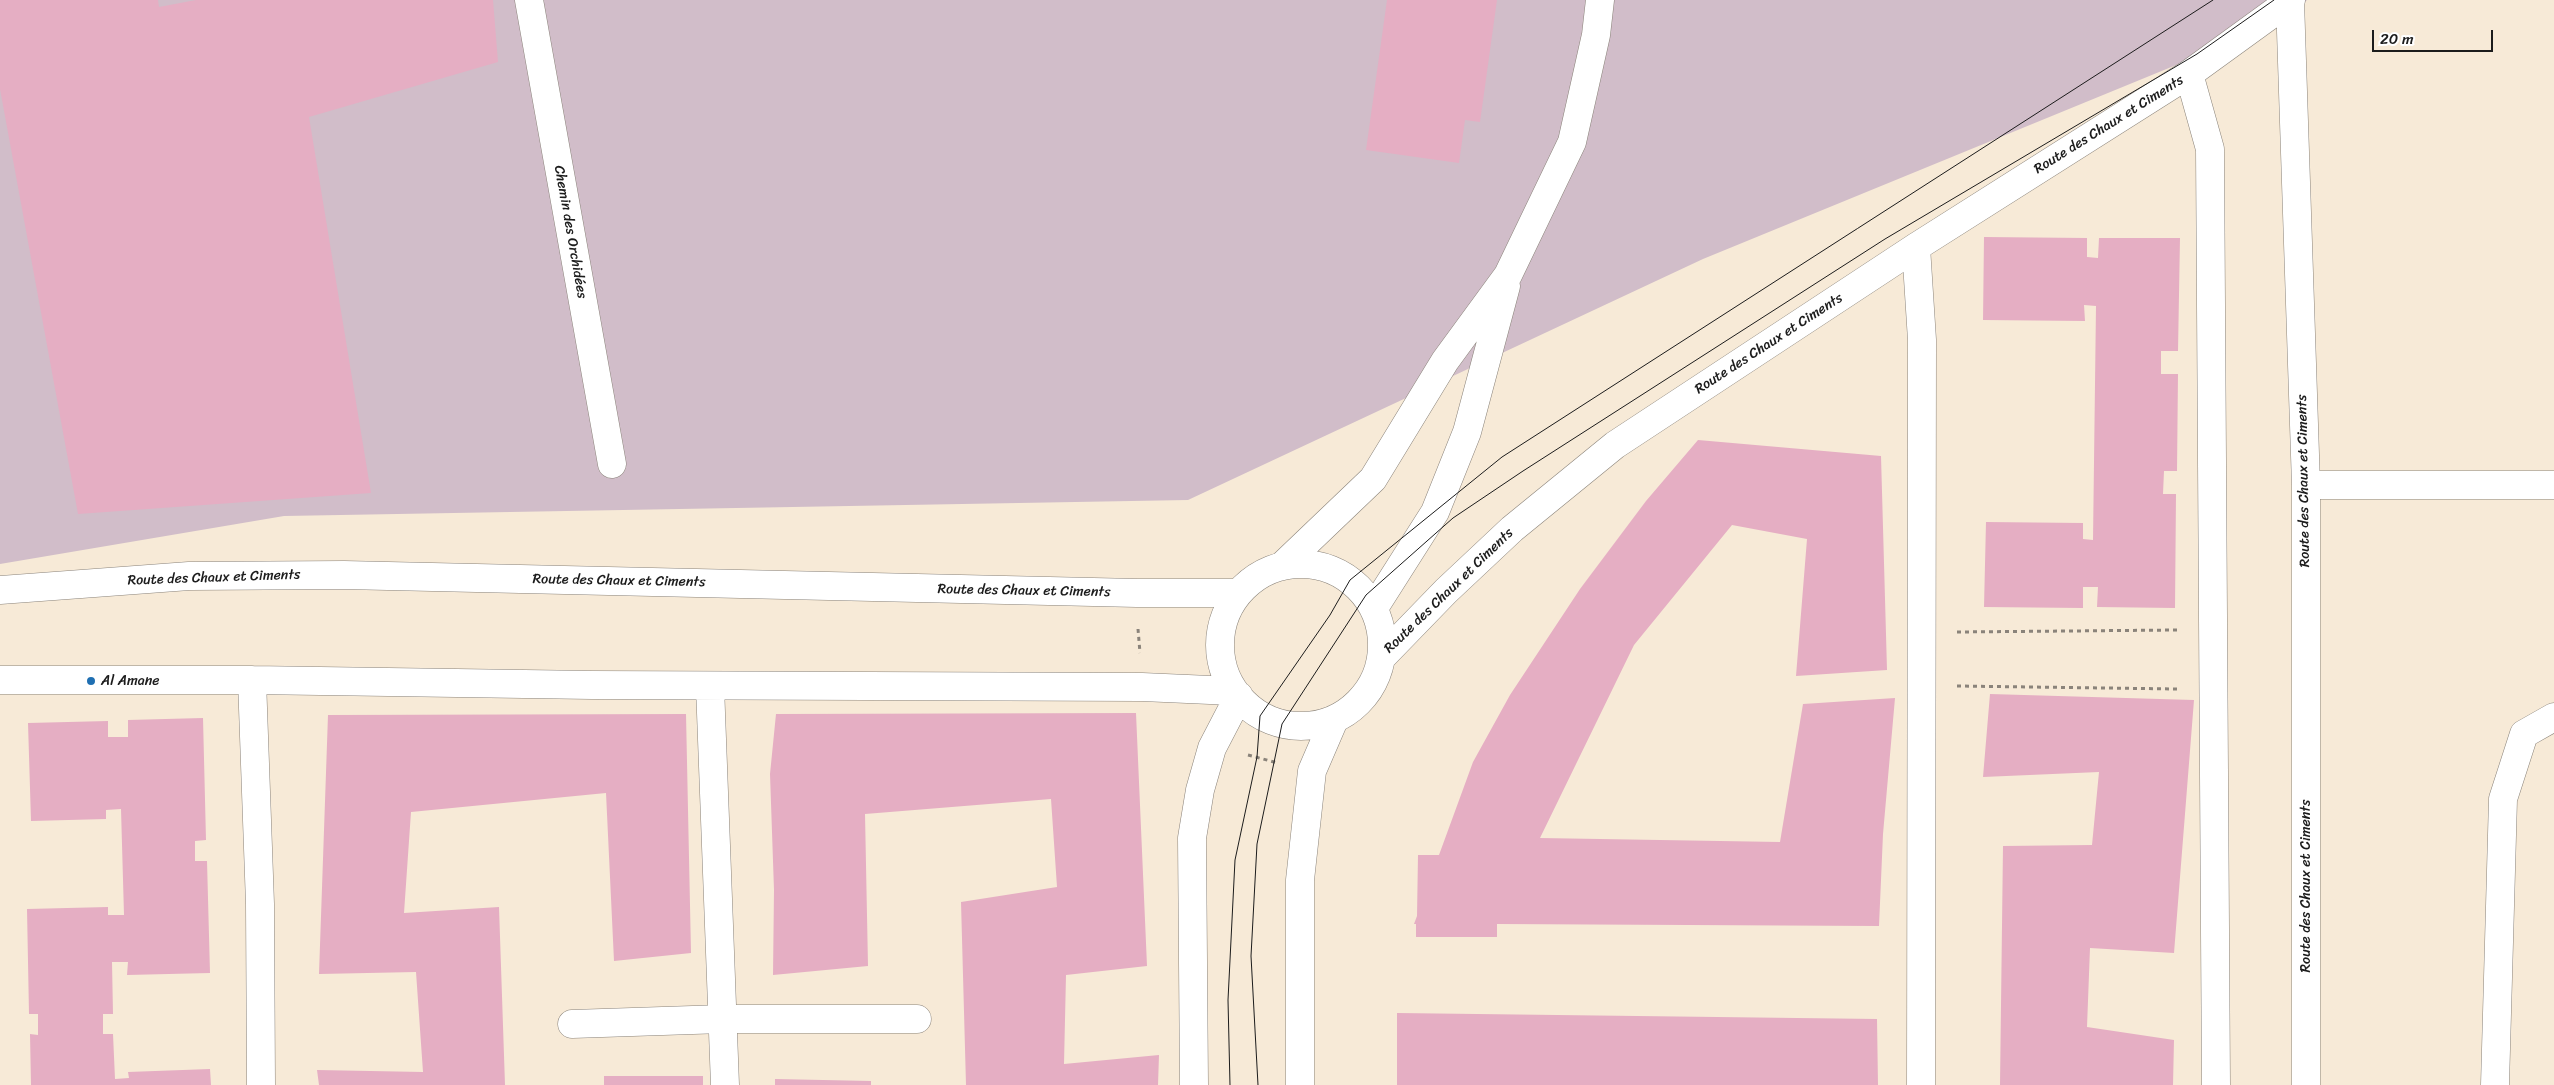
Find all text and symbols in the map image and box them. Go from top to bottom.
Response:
scale bar [2374,20,2495,52]
text: 20 m [2380,26,2414,52]
street label: Route des Chaux et Ciments [2031,72,2187,178]
street label: Chemin des Orchidées [550,164,590,300]
street label: Route des Chaux et Ciments [1692,290,1846,398]
street label: Route des Chaux et Ciments [2294,394,2314,568]
street label: Route des Chaux et Ciments [1381,525,1517,657]
street label: Route des Chaux et Ciments [127,567,301,589]
street label: Route des Chaux et Ciments [532,571,706,591]
street label: Route des Chaux et Ciments [937,581,1111,601]
place label: Al Amane [101,673,160,689]
marker: Al Amane [85,675,97,687]
street label: Route des Chaux et Ciments [2298,800,2314,972]

